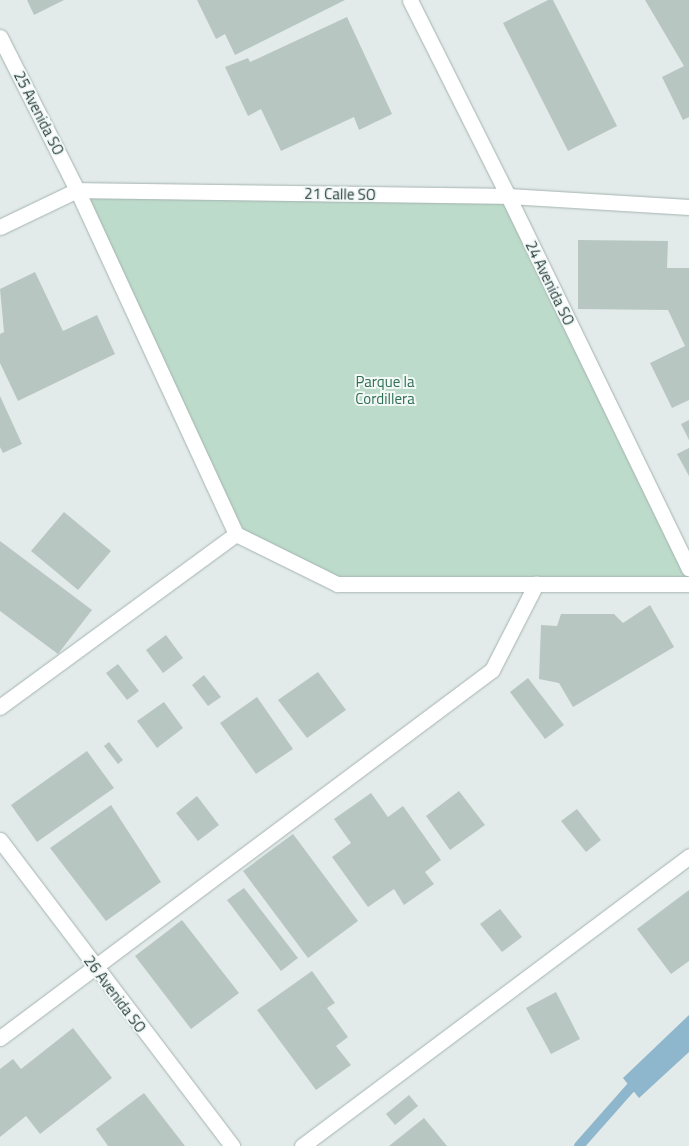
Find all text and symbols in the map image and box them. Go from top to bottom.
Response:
street label: 25 Avenida SO [10,68,68,158]
street label: 21 Calle SO [304,184,376,204]
street label: 24 Avenida SO [522,238,578,328]
park label: Parque la Cordillera [355,372,415,407]
street label: 26 Avenida SO [80,952,150,1036]

